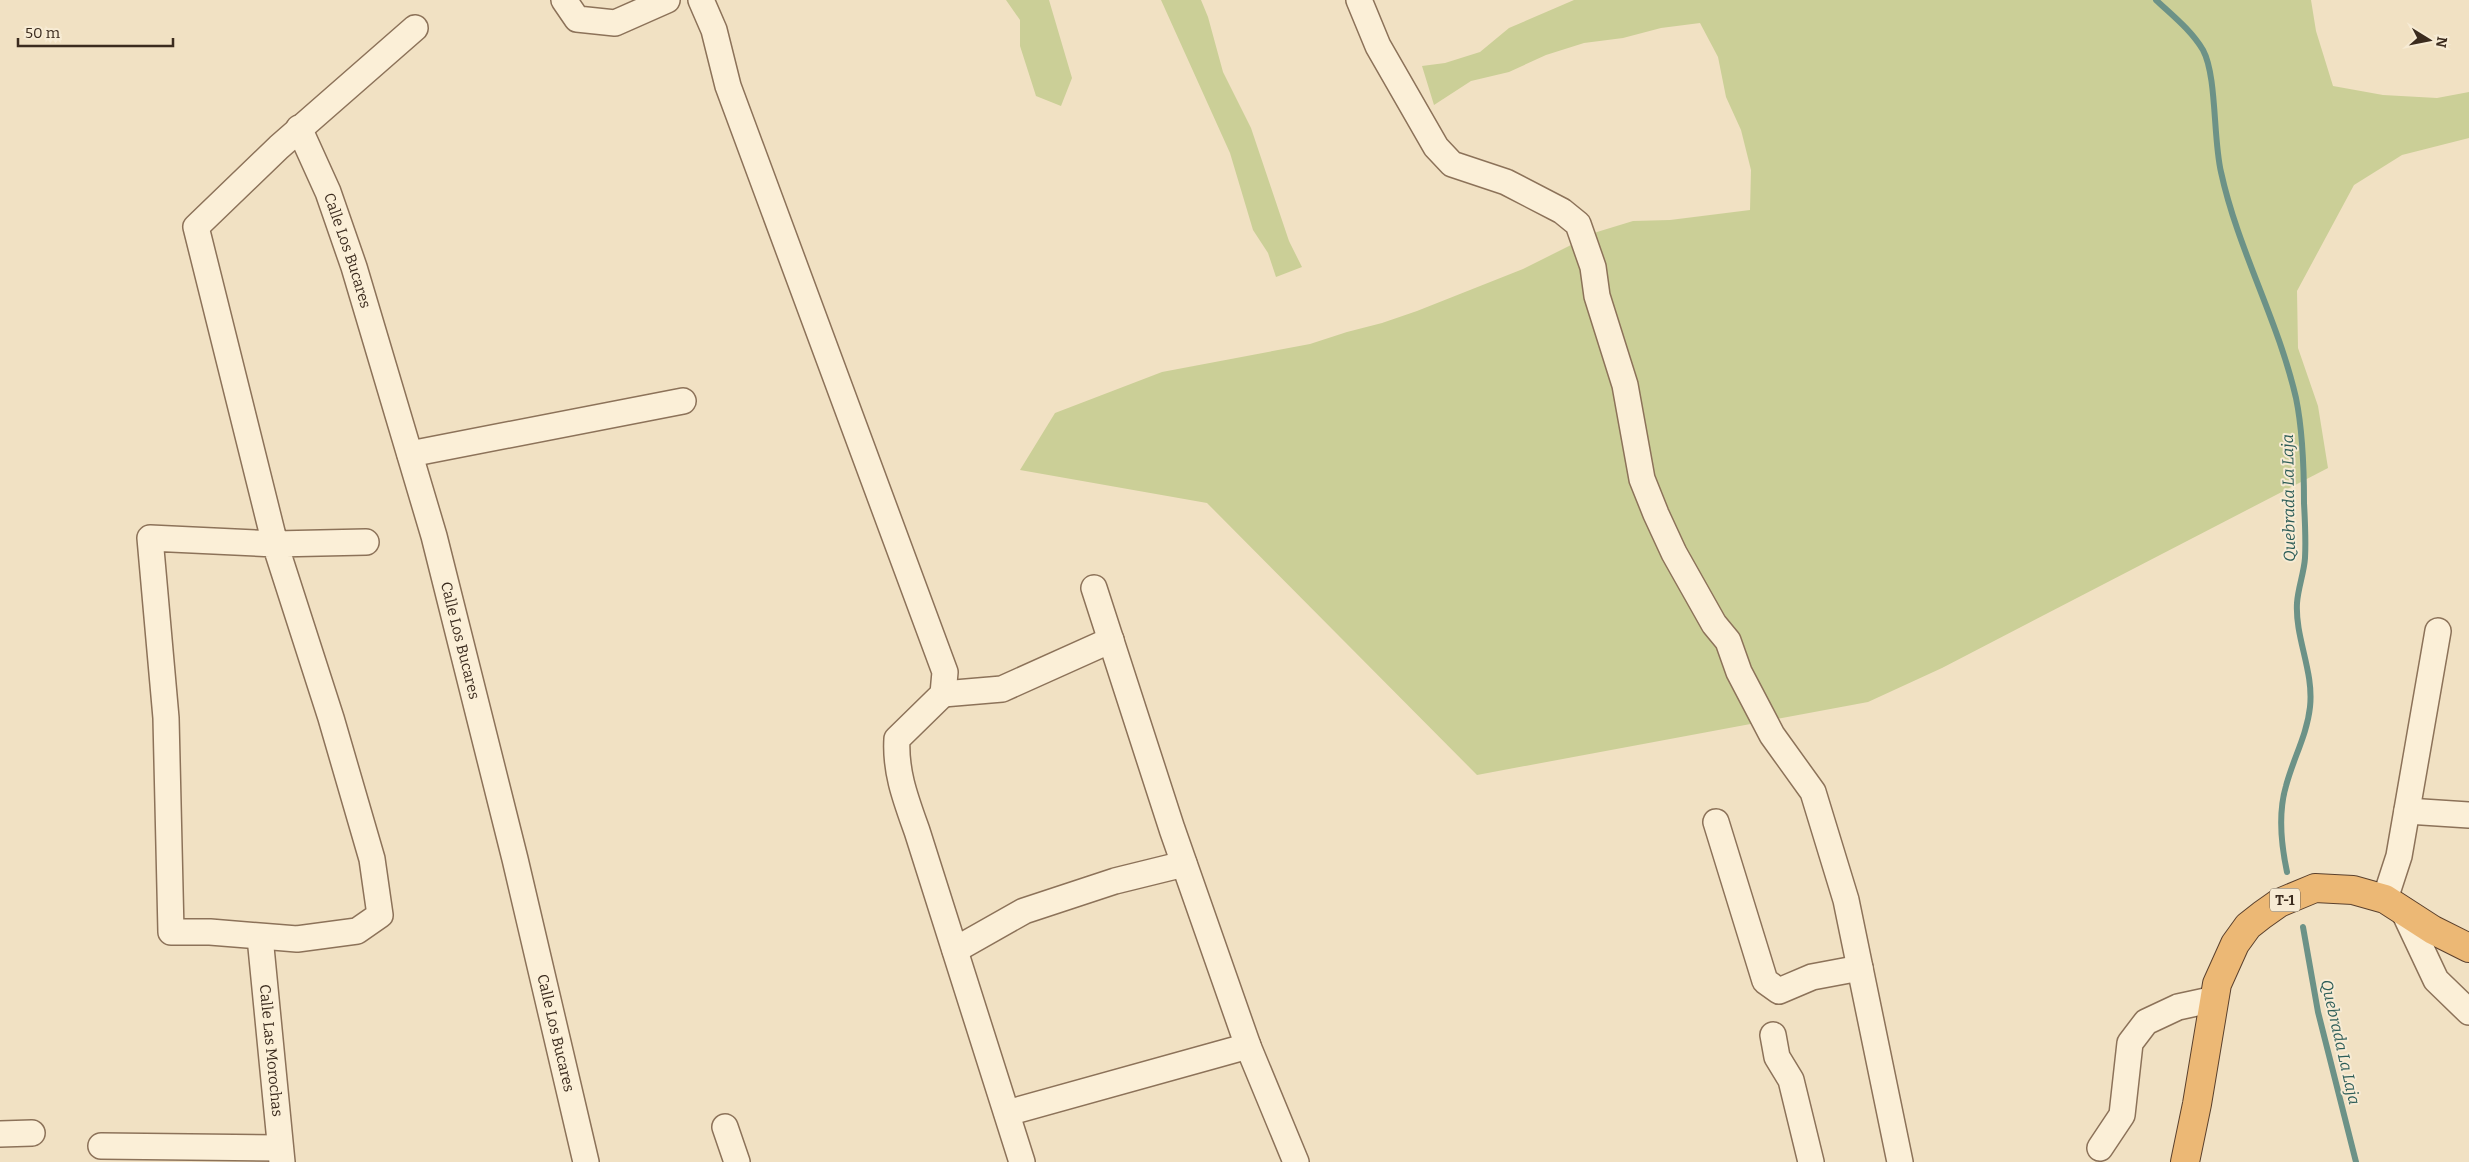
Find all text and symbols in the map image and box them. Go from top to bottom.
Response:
scale bar [18,15,172,47]
north arrow [2404,15,2454,65]
text: 50 m [25,24,61,42]
text: N [2432,35,2451,49]
street label: Calle Los Bucares [320,190,375,310]
water label: Quebrada La Laja [2278,434,2299,562]
street label: Calle Los Bucares [437,580,484,701]
road number: T-1 [2270,888,2300,912]
street label: Calle Los Bucares [533,972,578,1094]
water label: Quebrada La Laja [2317,978,2364,1107]
street label: Calle Las Morochas [256,983,287,1117]

